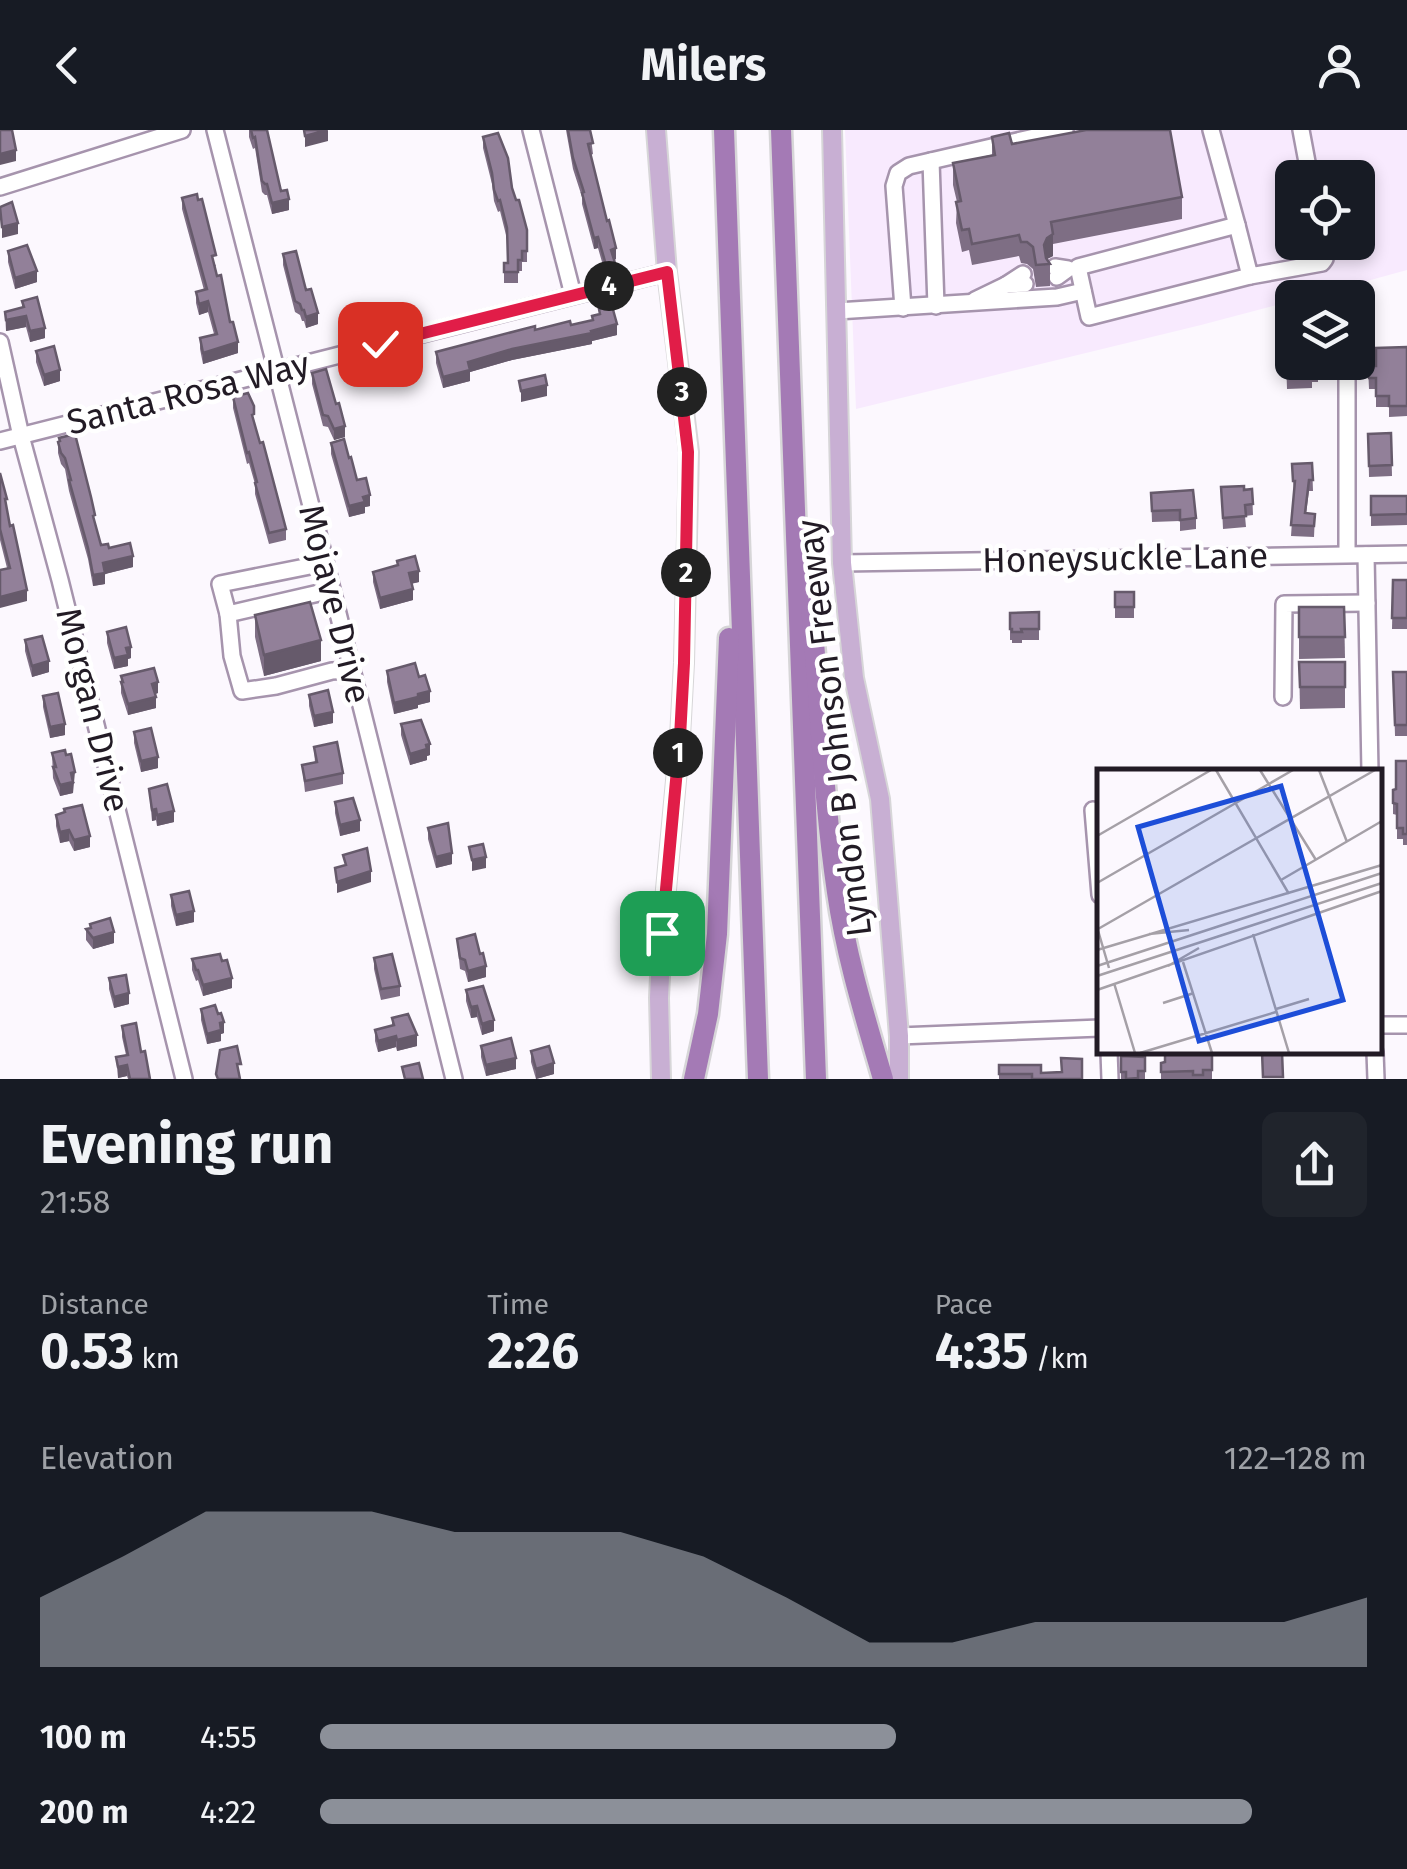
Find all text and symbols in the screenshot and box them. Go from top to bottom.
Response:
icon: back [40,38,95,93]
text: Milers [641,38,766,92]
icon: person [1312,38,1367,93]
map controls [1275,160,1375,380]
button: locate [1275,160,1375,260]
pin: 4 [584,261,634,311]
text: 4 [601,269,617,302]
button: layers [1275,280,1375,380]
pin [338,302,423,387]
icon: check [353,317,408,372]
street label: Santa Rosa Way [62,343,314,443]
pin: 3 [657,367,707,417]
text: 3 [675,375,689,408]
street label: Mojave Drive [290,500,380,708]
street label: Lyndon B Johnson Freeway [788,517,880,939]
street label: Honeysuckle Lane [982,535,1268,581]
pin: 2 [661,548,711,598]
text: 2 [679,556,693,589]
street label: Morgan Drive [47,603,139,817]
pin: 1 [653,728,703,778]
text: 1 [672,736,685,769]
inset map [1097,769,1382,1054]
pin [620,891,705,976]
icon: arrive [635,906,690,961]
text: Evening run [40,1112,334,1178]
button: share [1262,1112,1367,1217]
text: 21:58 [40,1183,110,1221]
text: Distance [40,1288,149,1321]
text: Time [487,1288,549,1321]
text: Pace [935,1288,993,1321]
text: 0.53 [40,1321,134,1381]
text: 2:26 [487,1321,579,1381]
text: 4:35 [935,1321,1029,1381]
text: km [134,1342,180,1375]
text: /km [1029,1342,1089,1375]
text: Elevation [40,1439,174,1477]
text: 122–128 m [1224,1439,1367,1477]
text: 100 m [40,1718,127,1756]
text: 4:55 [200,1718,257,1756]
text: 200 m [40,1793,129,1831]
text: 4:22 [200,1793,256,1831]

